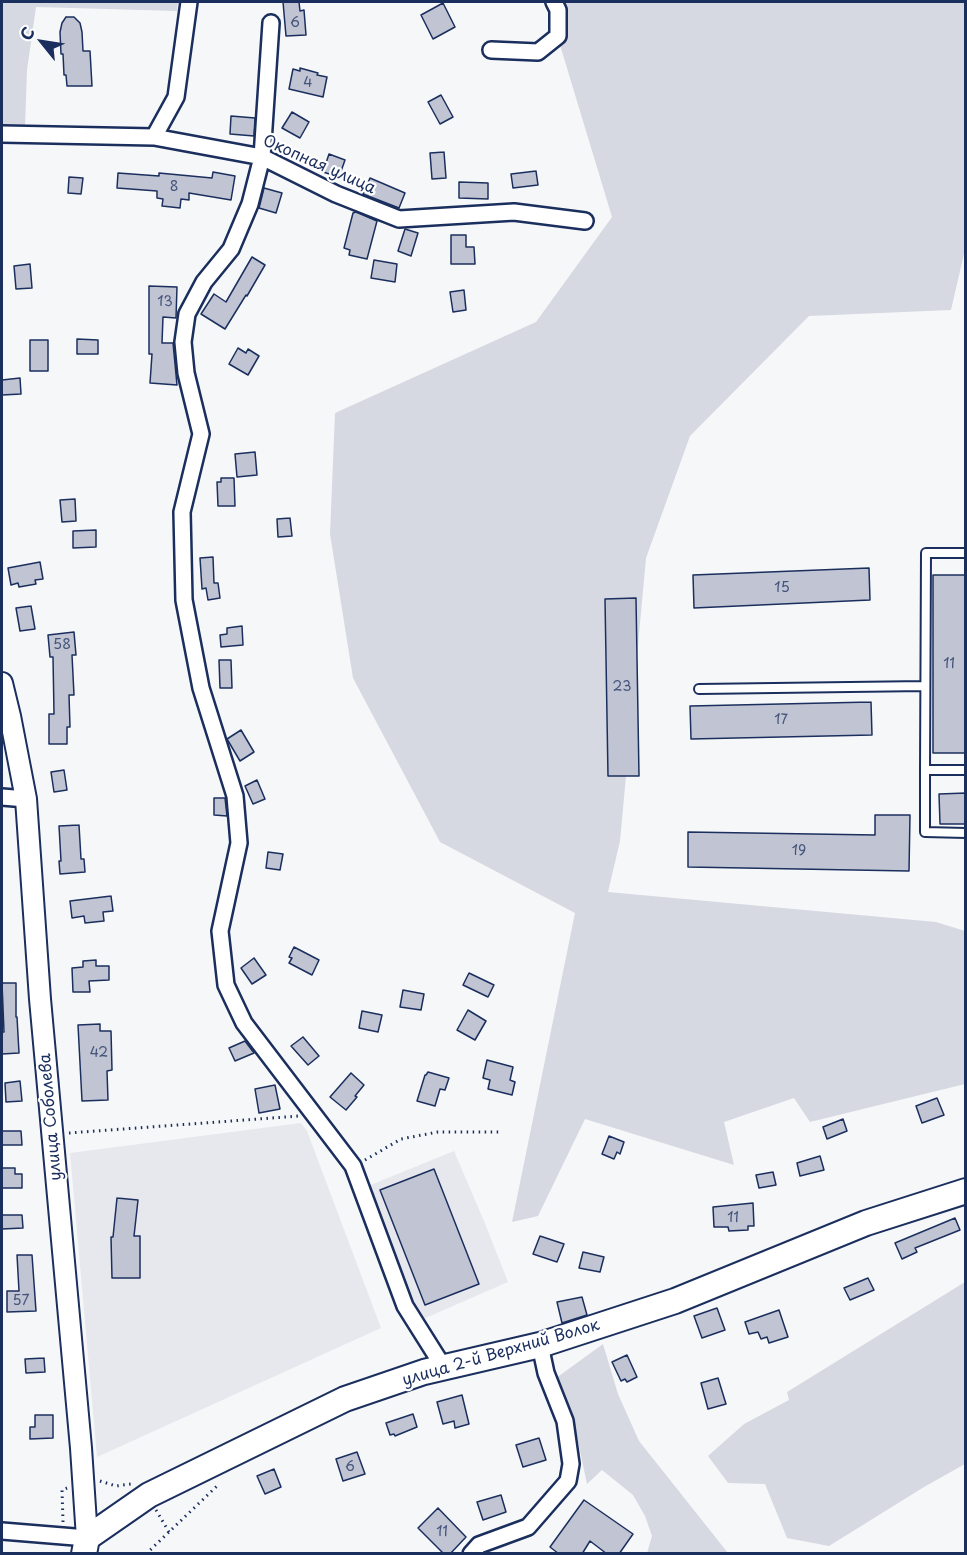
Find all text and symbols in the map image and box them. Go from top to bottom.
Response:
north arrow [12,12,72,72]
house number: 6 [290,15,300,31]
text: С [13,22,40,44]
house number: 4 [303,75,313,91]
street label: Окопная улица [260,131,378,199]
house number: 8 [170,179,178,195]
house number: 13 [157,294,173,310]
house number: 15 [774,580,790,596]
house number: 58 [53,637,71,653]
house number: 11 [943,656,955,672]
house number: 23 [613,679,631,695]
house number: 17 [774,712,788,728]
house number: 19 [792,843,806,859]
house number: 42 [90,1045,108,1061]
street label: улица Соболева [36,1053,66,1181]
house number: 11 [727,1210,739,1226]
house number: 57 [13,1293,29,1309]
street label: улица 2-й Верхний Волок [400,1316,602,1390]
house number: 6 [345,1459,355,1475]
house number: 11 [436,1524,448,1540]

